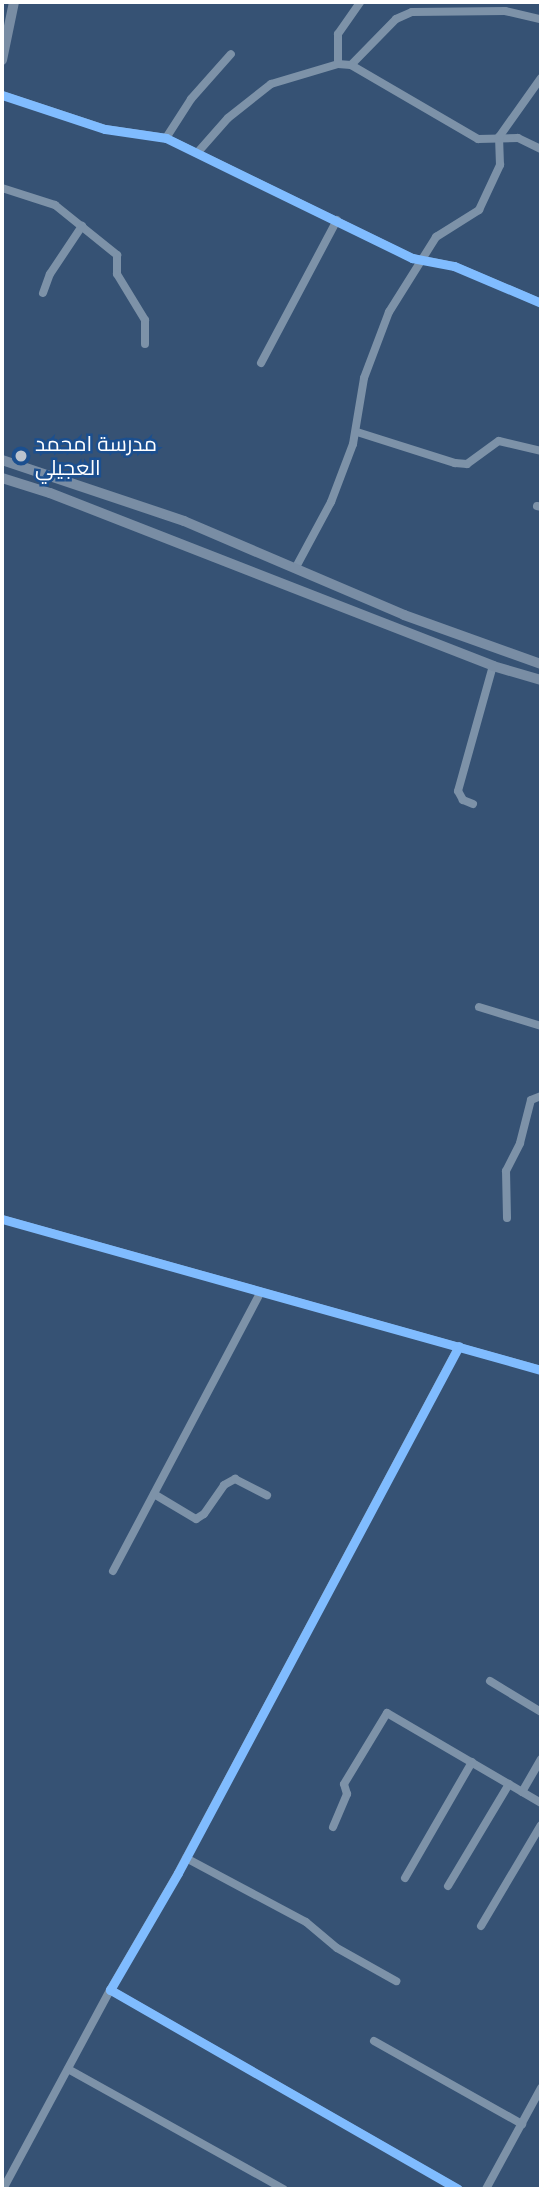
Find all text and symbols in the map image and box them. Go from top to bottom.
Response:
place label: مدرسة امحمد العجيلي [35,431,157,481]
marker: مدرسة امحمد العجيلي [13,448,29,464]

